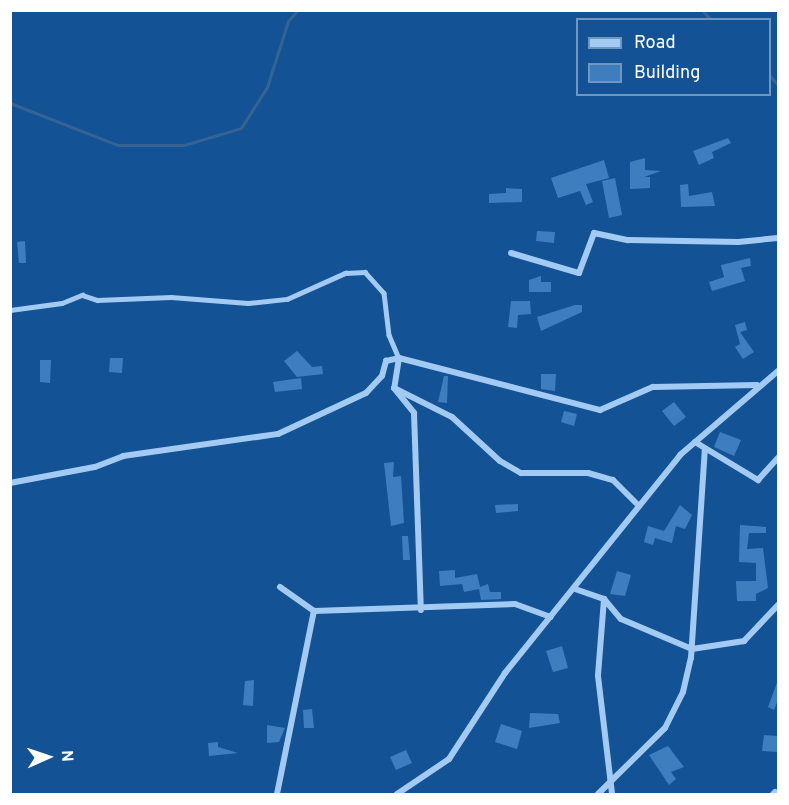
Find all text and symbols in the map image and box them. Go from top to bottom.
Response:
legend [576,18,771,96]
text: Road [634,32,676,55]
text: Building [634,62,700,85]
north arrow [18,727,78,787]
text: N [56,750,76,762]

